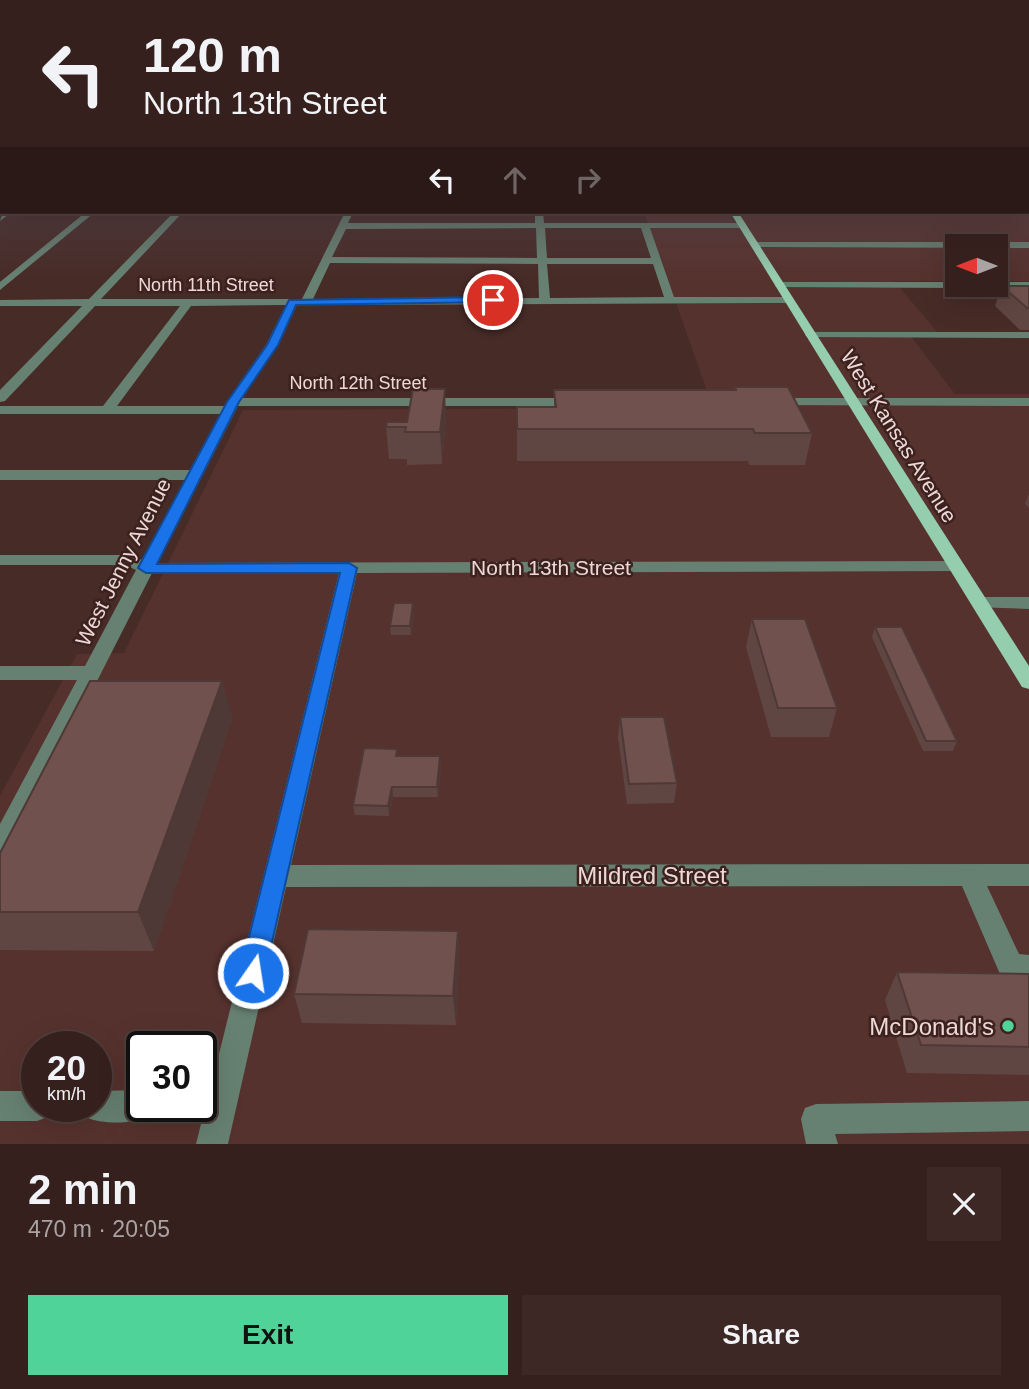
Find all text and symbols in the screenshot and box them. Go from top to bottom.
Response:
icon: left [28,28,119,119]
text: 120 m [143,28,282,82]
text: North 13th Street [143,85,387,121]
icon: left [423,161,461,199]
icon: ahead [496,161,534,199]
icon: right [569,161,607,199]
north arrow [945,234,1008,298]
map controls [945,234,1008,297]
pin [463,270,523,330]
street label: North 11th Street [138,275,274,295]
icon: arrive [474,281,512,319]
street label: West Kansas Avenue [837,346,961,526]
street label: North 12th Street [289,373,427,393]
street label: West Jenny Avenue [71,474,175,650]
street label: North 13th Street [471,556,631,579]
street label: Mildred Street [577,862,727,889]
position arrow [216,936,290,1010]
place label: McDonald's [869,1013,994,1040]
marker: McDonald's [1000,1018,1016,1034]
speed limit sign: 30 [126,1031,217,1122]
text: 20 [47,1048,86,1087]
text: km/h [47,1084,86,1104]
text: 2 min [28,1166,138,1213]
button: close [927,1167,1001,1241]
text: 470 m · 20:05 [28,1216,170,1242]
button: Exit [28,1295,508,1375]
button: Share [522,1295,1001,1375]

